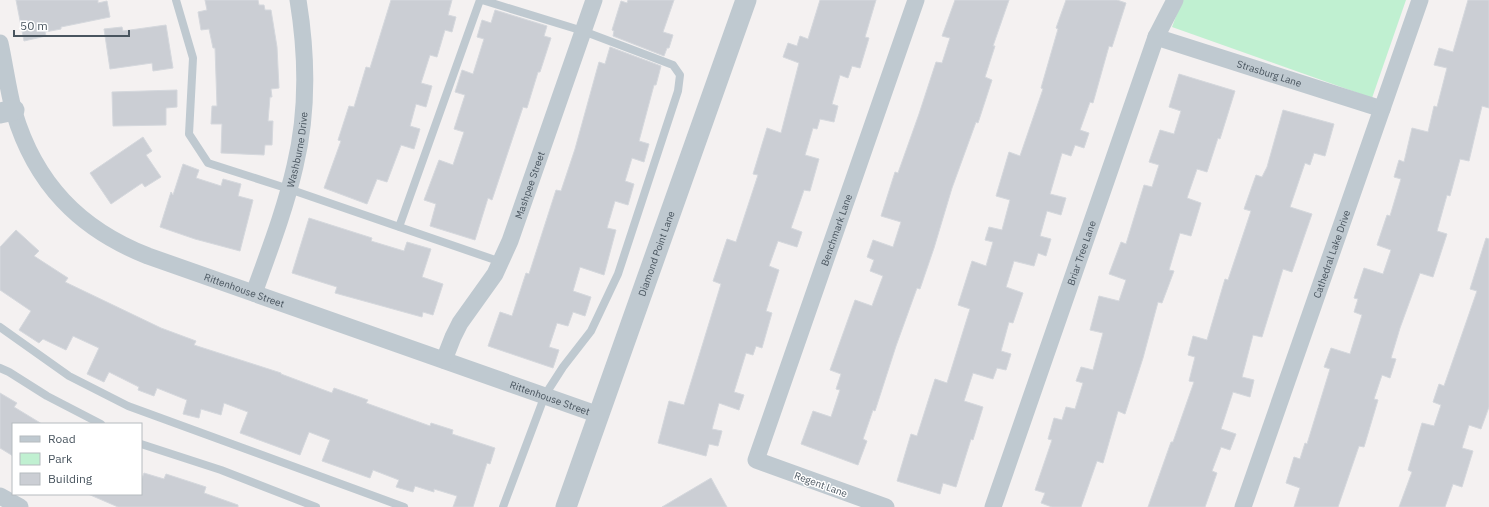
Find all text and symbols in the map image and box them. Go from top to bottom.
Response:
scale bar [14,12,129,38]
text: 50 m [20,18,48,33]
street label: Strasburg Lane [1235,57,1304,90]
street label: Washburne Drive [284,111,311,189]
street label: Mashpee Street [512,149,548,221]
street label: Benchmark Lane [818,192,855,268]
street label: Cathedral Lake Drive [1310,208,1353,300]
street label: Diamond Point Lane [635,209,678,298]
street label: Briar Tree Lane [1064,218,1099,287]
street label: Rittenhouse Street [202,270,287,311]
street label: Rittenhouse Street [508,378,592,418]
legend [12,423,142,495]
text: Road [48,431,76,446]
text: Park [48,451,73,466]
street label: Regent Lane [793,469,850,500]
text: Building [48,471,93,486]

